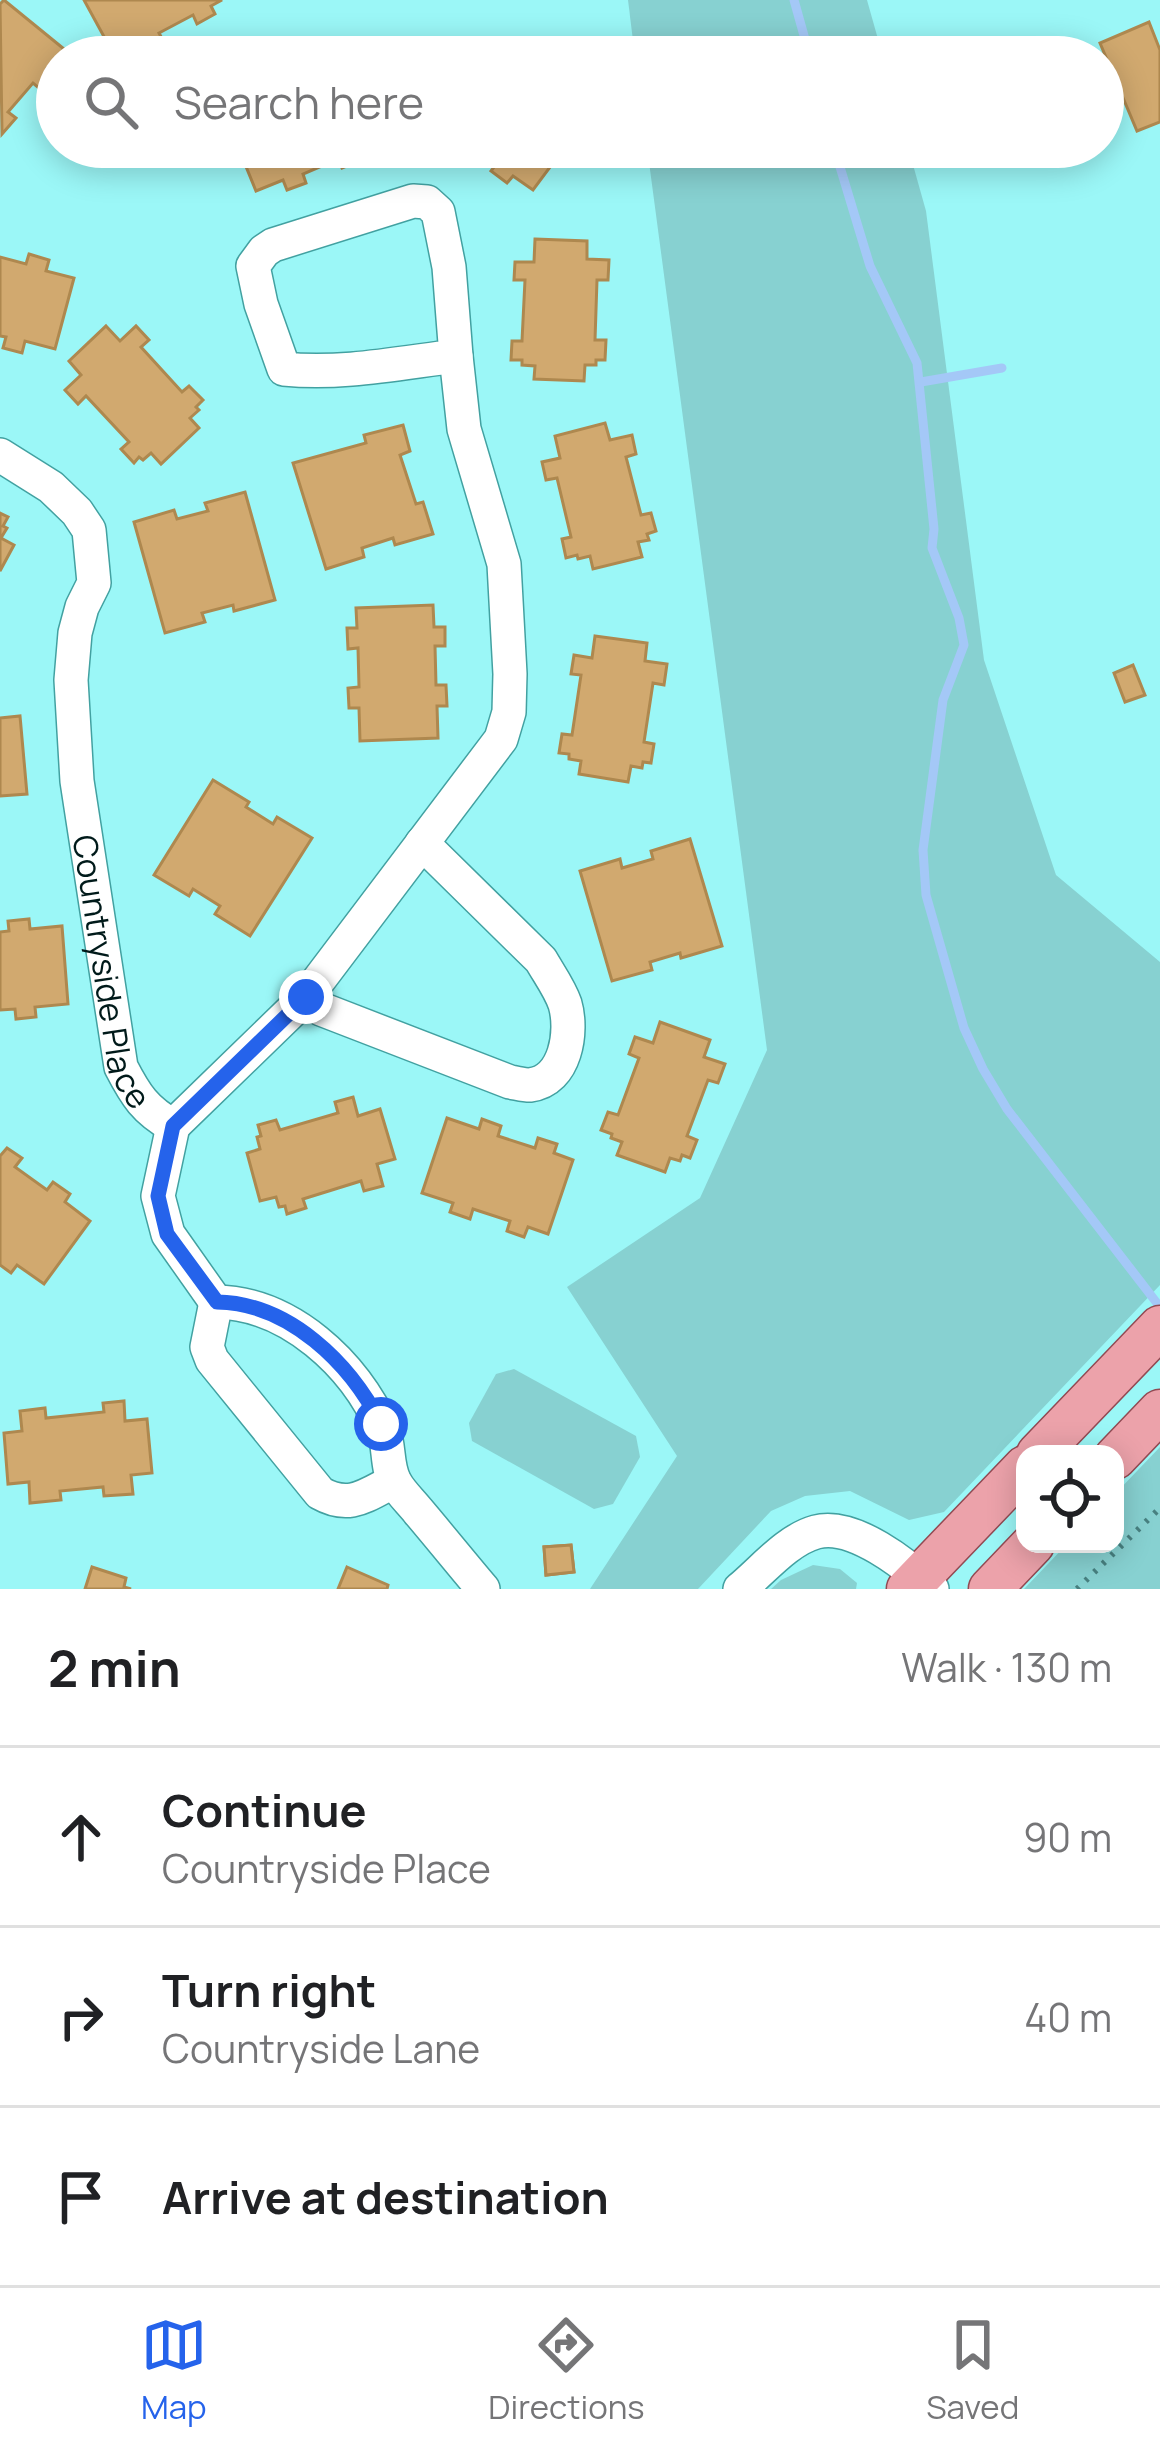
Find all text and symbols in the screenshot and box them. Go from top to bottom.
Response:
search box [36,36,1124,168]
icon: search [78,69,144,135]
text: Search here [174,71,424,133]
street label: Countryside Place [63,832,162,1117]
route end [279,970,333,1024]
route start [354,1397,408,1451]
map controls [1016,1445,1124,1553]
button: locate [1016,1445,1124,1553]
text: 2 min [48,1633,181,1702]
text: Walk · 130 m [901,1640,1112,1694]
text: Continue [162,1779,367,1841]
icon: ahead [48,1804,114,1870]
text: 90 m [1023,1810,1112,1864]
text: Countryside Place [162,1841,491,1895]
text: Turn right [162,1959,376,2021]
icon: right [48,1984,114,2050]
text: 40 m [1024,1990,1112,2044]
text: Countryside Lane [162,2021,480,2075]
icon: arrive [48,2164,114,2230]
text: Arrive at destination [162,2166,609,2228]
tab: Map [141,2312,207,2429]
tab: Directions [488,2312,645,2429]
tab: Saved [926,2312,1019,2429]

